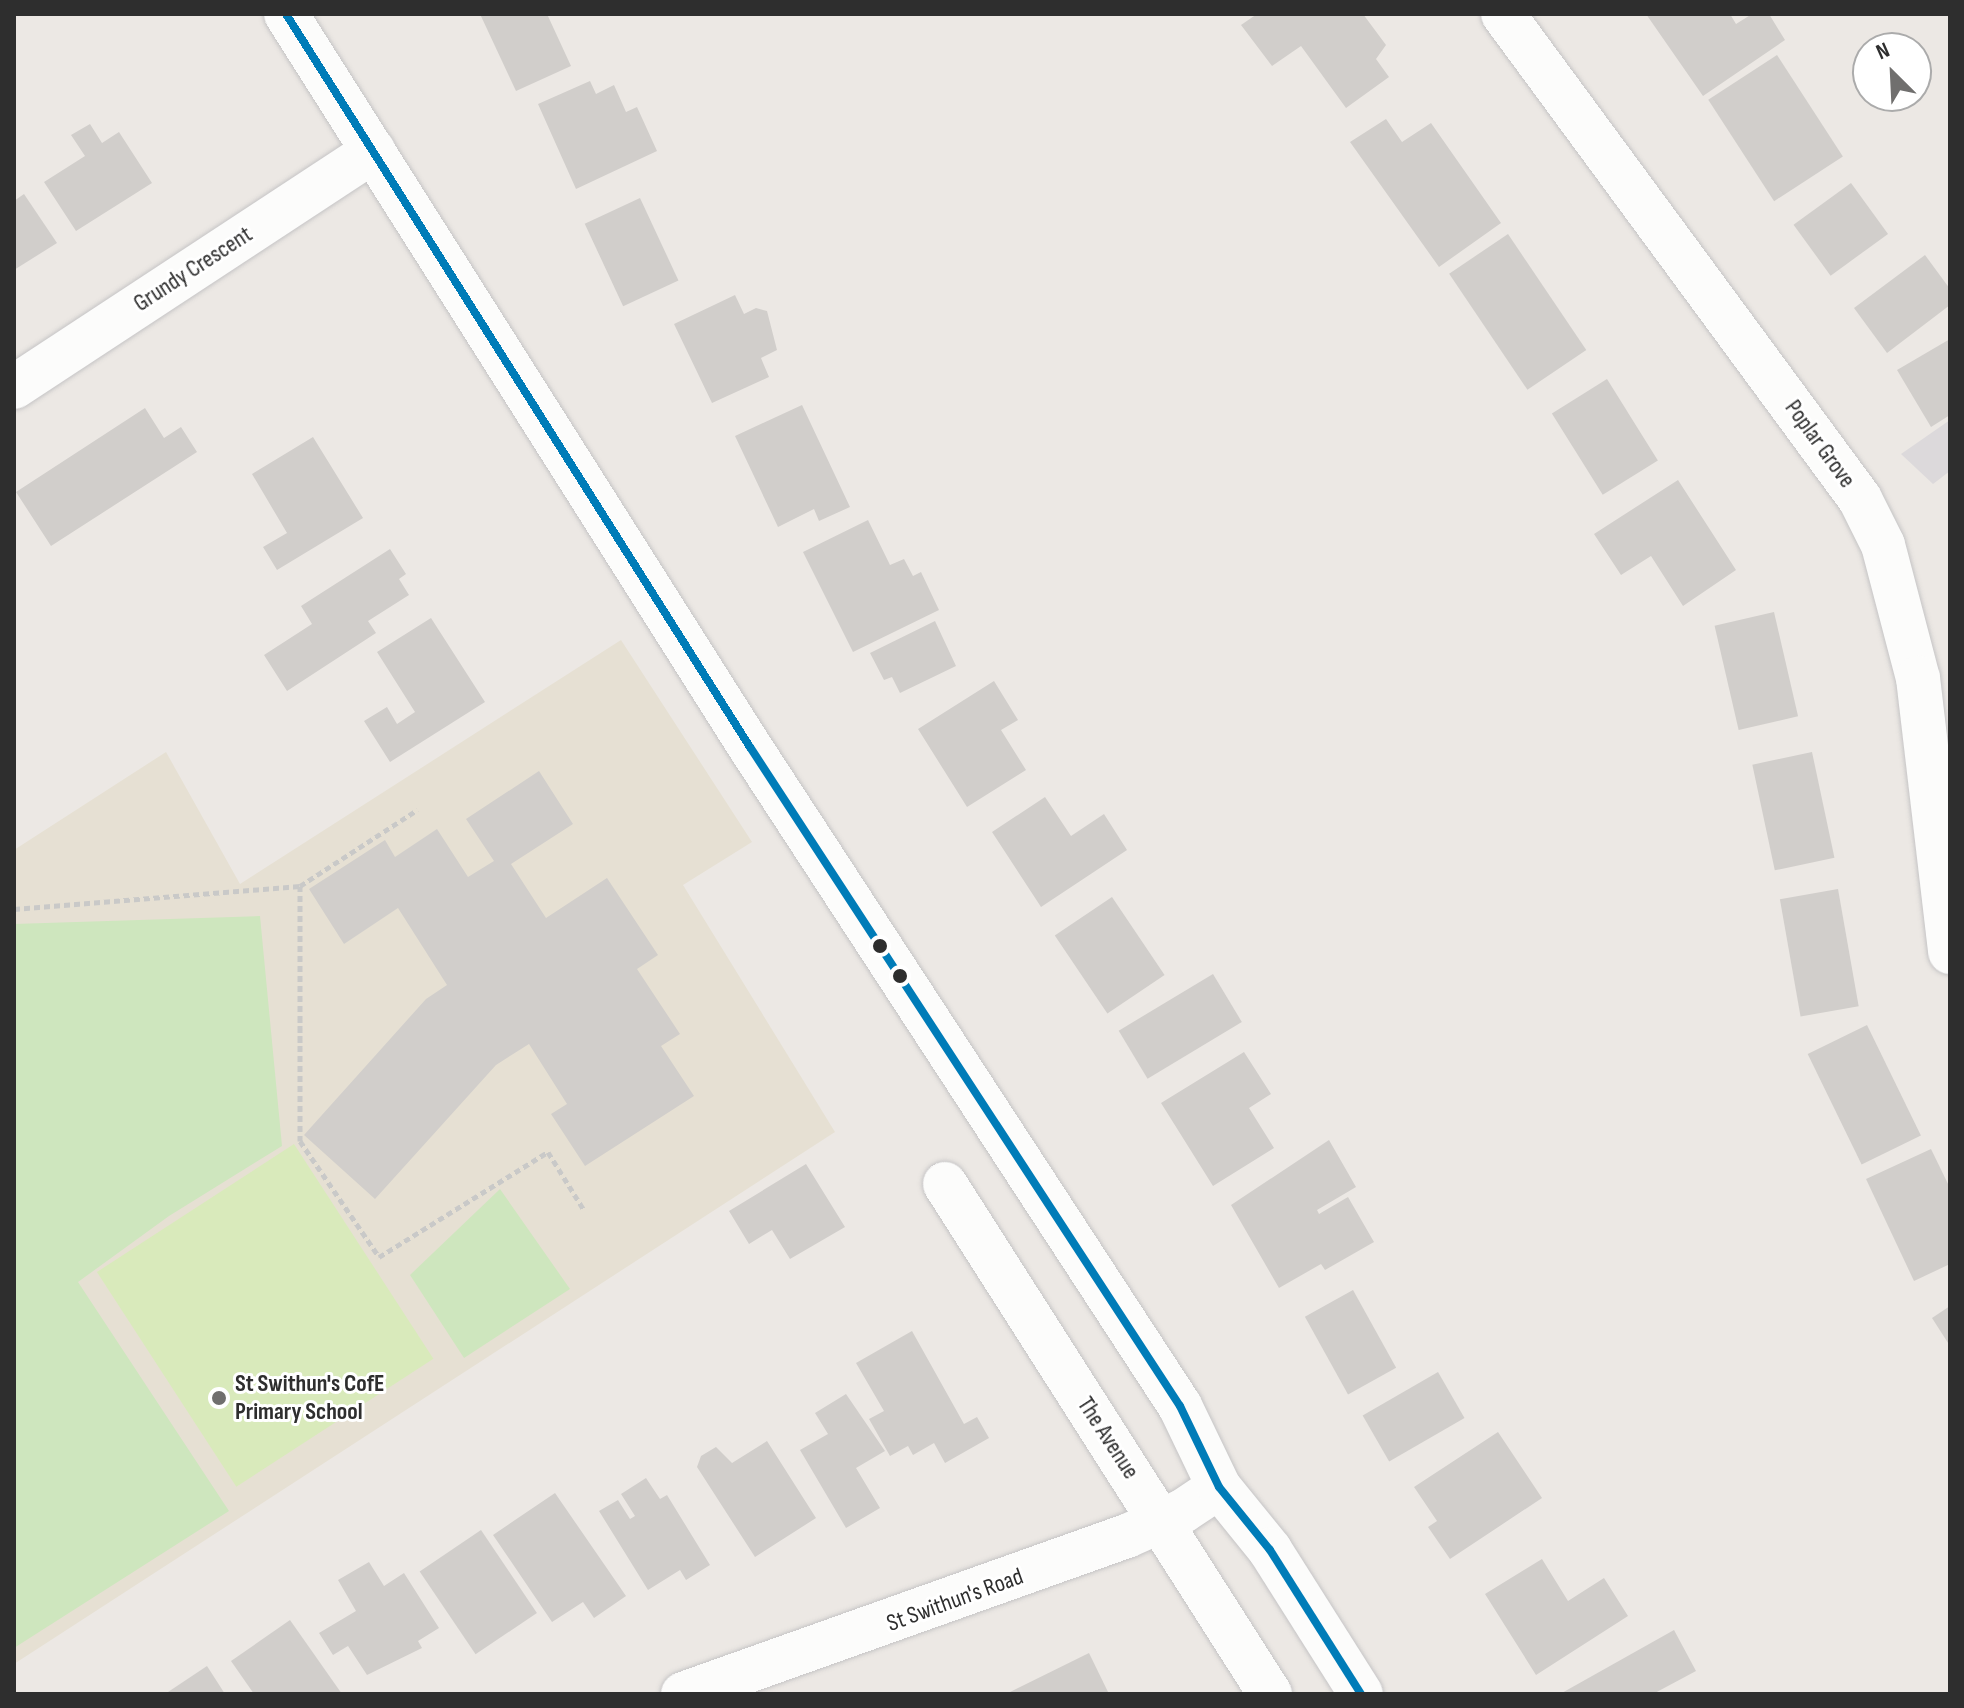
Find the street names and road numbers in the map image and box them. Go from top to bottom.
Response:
street label: Grundy Crescent [128,220,258,318]
street label: Poplar Grove [1779,394,1861,494]
street label: The Avenue [1071,1392,1145,1484]
street label: St Swithun's Road [883,1562,1027,1638]

